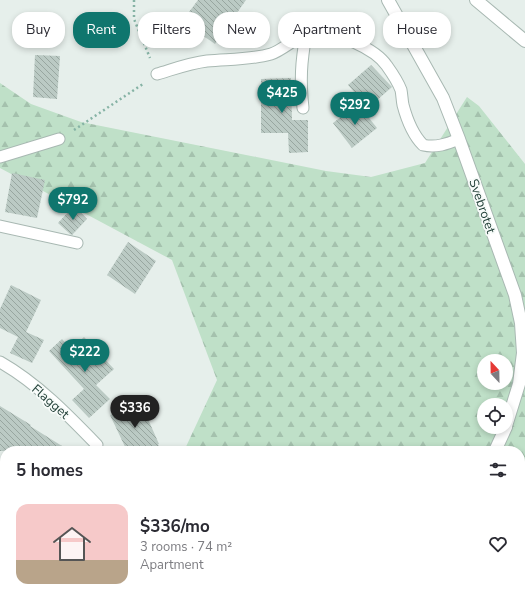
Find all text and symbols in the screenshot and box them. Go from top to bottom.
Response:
chip: Buy [12,12,65,48]
chip: Rent [73,12,130,48]
chip: Filters [138,12,205,48]
chip: New [213,12,270,48]
chip: Apartment [278,12,375,48]
chip: House [383,12,451,48]
pin: $425 [258,80,306,114]
text: $425 [266,84,298,102]
pin: $292 [331,92,379,126]
text: $292 [339,96,371,114]
street label: Svebrotet [464,177,500,236]
pin: $792 [49,187,97,221]
text: $792 [57,191,89,209]
pin: $222 [61,339,109,373]
text: $222 [69,343,101,361]
north arrow [477,354,513,390]
map controls [477,354,513,434]
street label: Flagget [28,380,73,423]
pin: $336 [111,395,159,429]
button: locate [477,398,513,434]
text: $336 [119,399,151,417]
text: 5 homes [16,459,83,482]
icon: filters [487,459,509,481]
text: $336/mo [140,515,210,538]
icon: home [48,520,96,568]
icon: heart [487,533,509,555]
text: 3 rooms · 74 m² [140,538,232,556]
text: Apartment [140,556,203,574]

